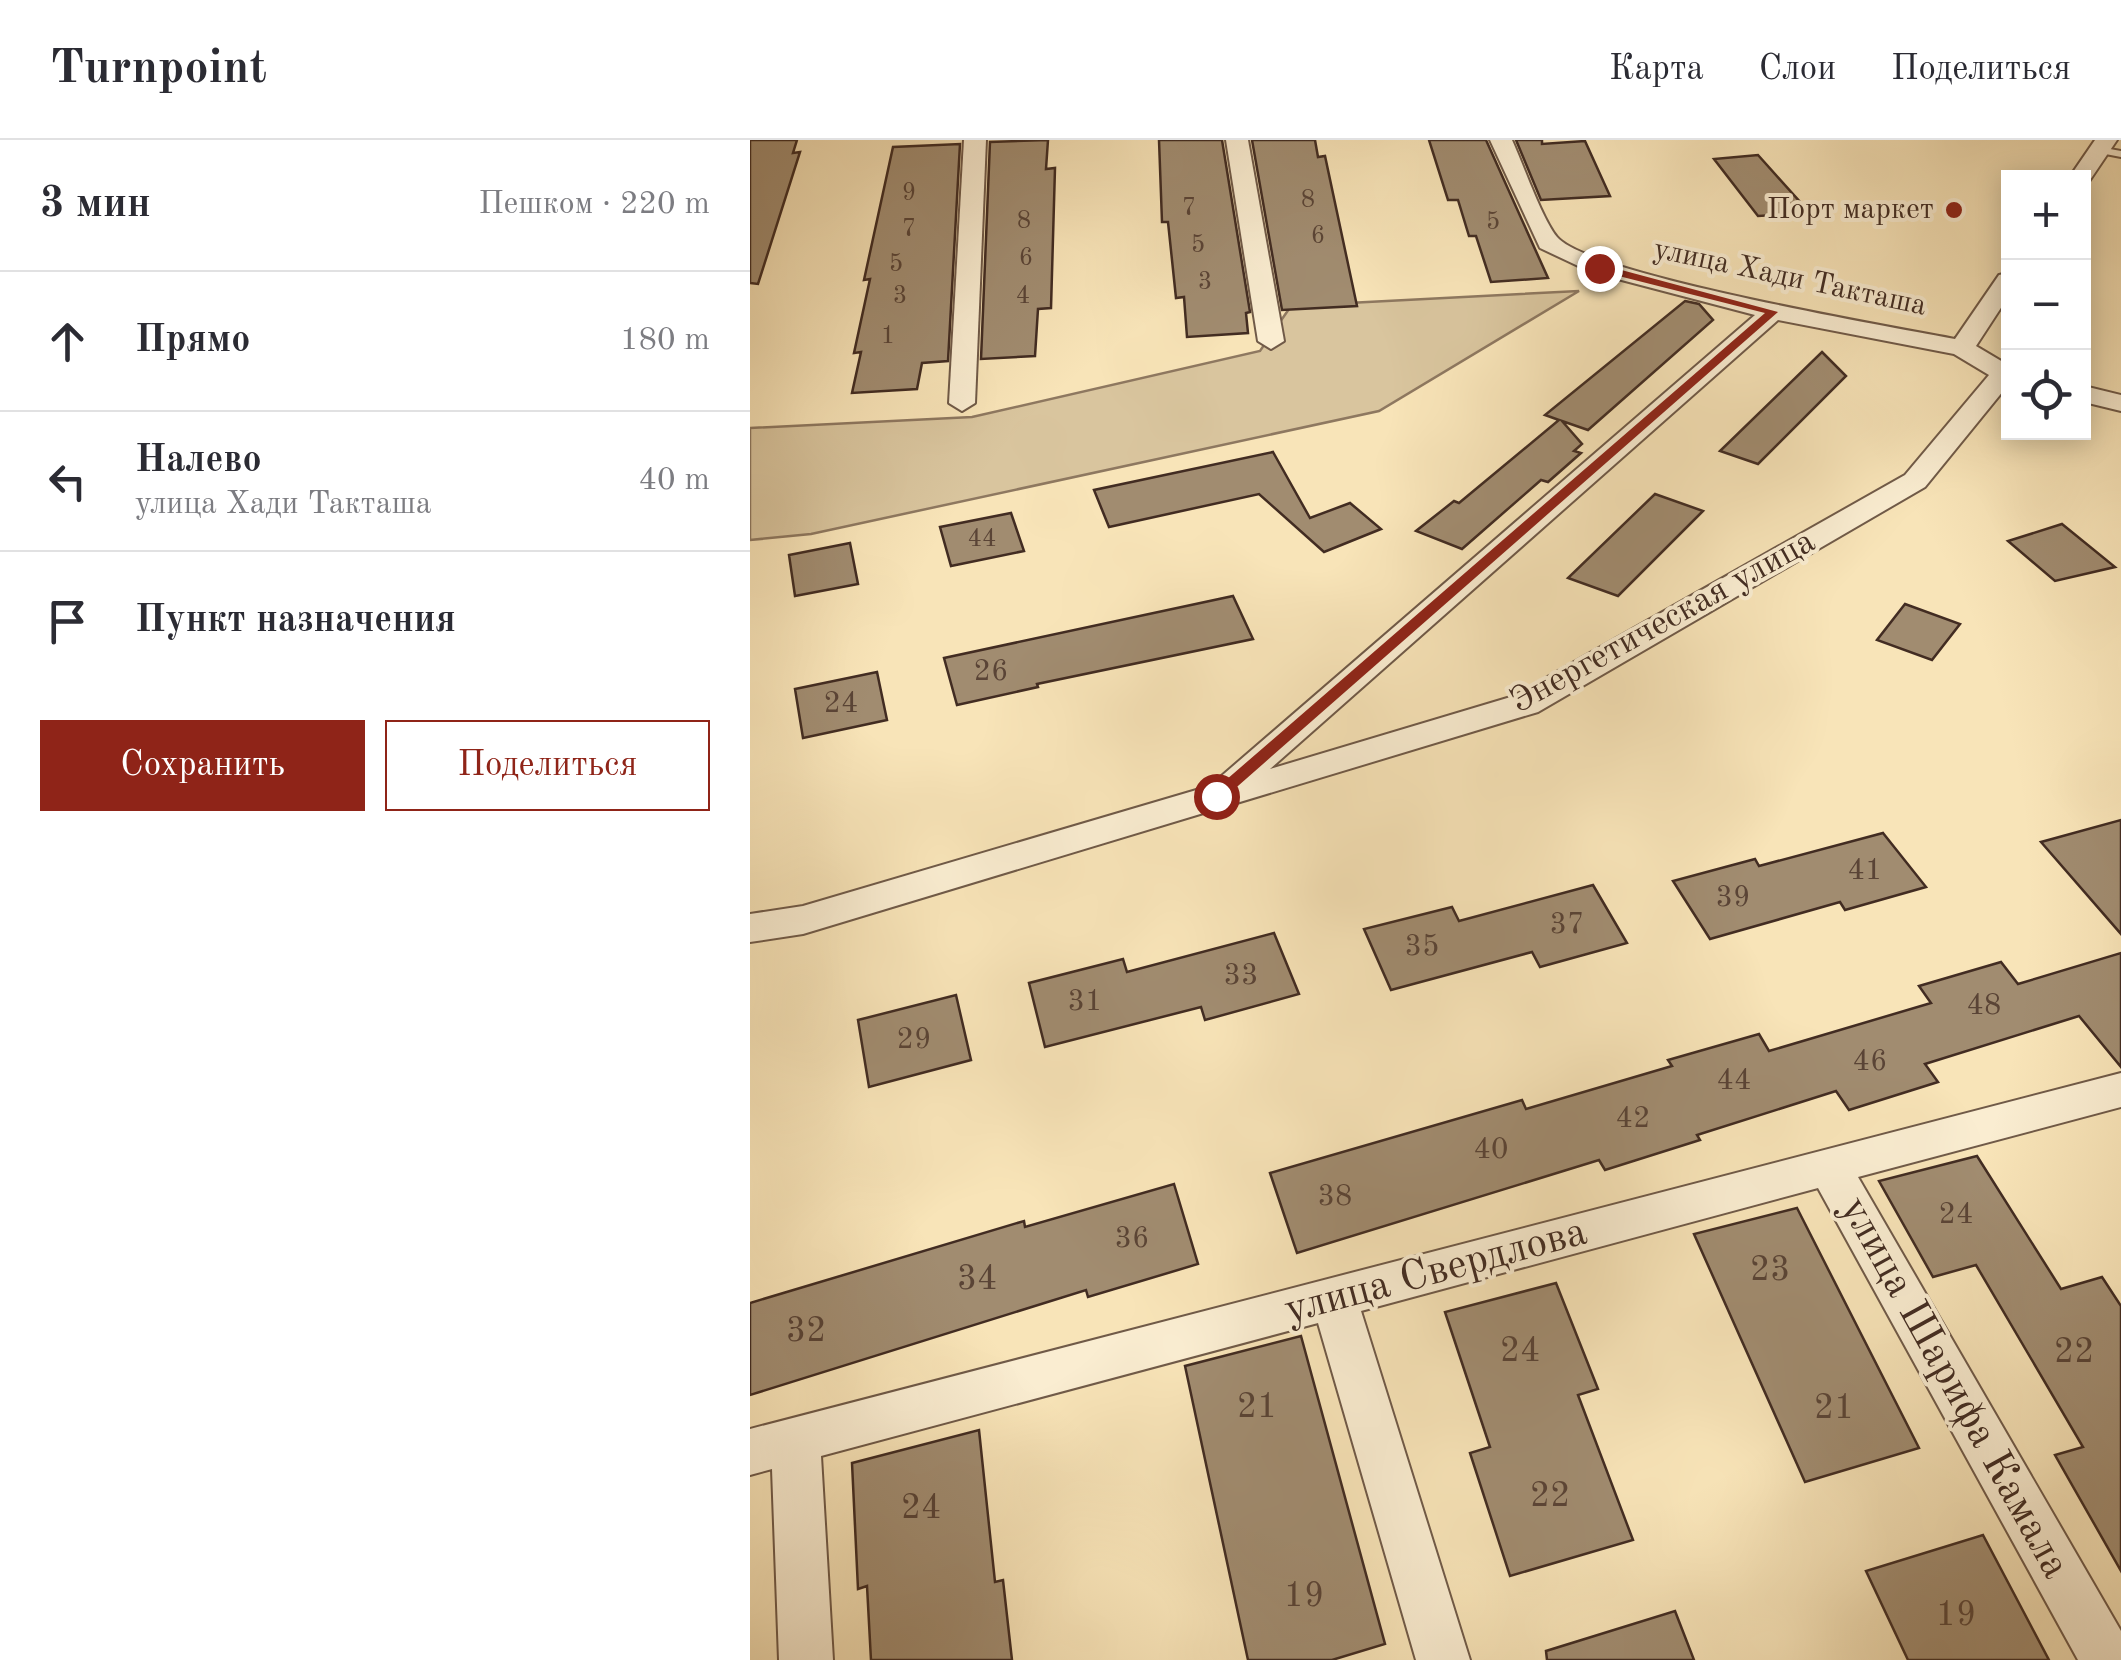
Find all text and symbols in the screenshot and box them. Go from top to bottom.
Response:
text: Turnpoint [50,45,267,93]
text: Карта [1609,52,1704,87]
text: Слои [1759,52,1836,87]
text: Поделиться [1891,52,2071,87]
map controls [2001,170,2091,440]
button: + [2001,170,2091,260]
house number: 9 [902,181,916,206]
text: 3 мин [40,184,151,226]
house number: 8 [1301,188,1315,213]
text: Пешком · 220 m [478,189,710,221]
place label: Порт маркет [1767,195,1934,225]
house number: 7 [1182,196,1196,221]
marker: Порт маркет [1943,199,1965,221]
house number: 8 [1017,209,1031,234]
house number: 5 [1486,210,1500,235]
house number: 7 [902,217,916,242]
house number: 6 [1311,224,1325,249]
house number: 5 [1191,233,1205,258]
street label: улица Хади Такташа [1651,234,1929,322]
house number: 6 [1019,246,1033,271]
route end [1577,246,1623,292]
house number: 5 [889,252,903,277]
button: − [2001,260,2091,350]
house number: 3 [1198,270,1212,295]
house number: 3 [893,284,907,309]
house number: 4 [1016,284,1030,309]
icon: ahead [40,314,95,369]
text: Прямо [135,322,250,360]
house number: 1 [881,324,895,349]
text: 180 m [620,325,710,357]
button: locate [2001,350,2091,440]
text: Налево [135,442,262,480]
icon: left [40,454,95,509]
text: 40 m [639,465,710,497]
text: улица Хади Такташа [135,489,432,521]
street label: Энергетическая улица [1505,524,1821,720]
house number: 44 [967,527,997,552]
icon: arrive [40,594,95,649]
text: Пункт назначения [135,602,456,640]
house number: 26 [974,657,1008,687]
house number: 24 [824,689,858,719]
button: Сохранить [40,720,365,811]
button: Поделиться [385,720,710,811]
route start [1194,774,1240,820]
house number: 41 [1848,856,1882,886]
house number: 39 [1716,883,1750,913]
house number: 37 [1550,910,1584,940]
house number: 35 [1405,932,1439,962]
house number: 33 [1224,961,1258,991]
house number: 31 [1068,987,1102,1017]
house number: 48 [1967,991,2001,1021]
house number: 29 [897,1025,931,1055]
house number: 46 [1853,1047,1887,1077]
house number: 44 [1717,1066,1751,1096]
house number: 42 [1616,1104,1650,1134]
house number: 40 [1474,1135,1508,1165]
house number: 38 [1318,1182,1352,1212]
street label: улица Шарифа Камала [1831,1190,2076,1586]
house number: 24 [1939,1200,1973,1230]
street label: улица Свердлова [1280,1211,1592,1333]
house number: 36 [1115,1224,1149,1254]
house number: 23 [1750,1253,1790,1288]
house number: 34 [957,1262,997,1297]
house number: 32 [786,1314,826,1349]
house number: 24 [1500,1334,1540,1369]
house number: 22 [2054,1335,2094,1370]
house number: 21 [1237,1390,1277,1425]
house number: 21 [1814,1391,1854,1426]
house number: 22 [1530,1479,1570,1514]
house number: 24 [901,1491,941,1526]
house number: 19 [1284,1579,1324,1614]
house number: 19 [1936,1598,1976,1633]

